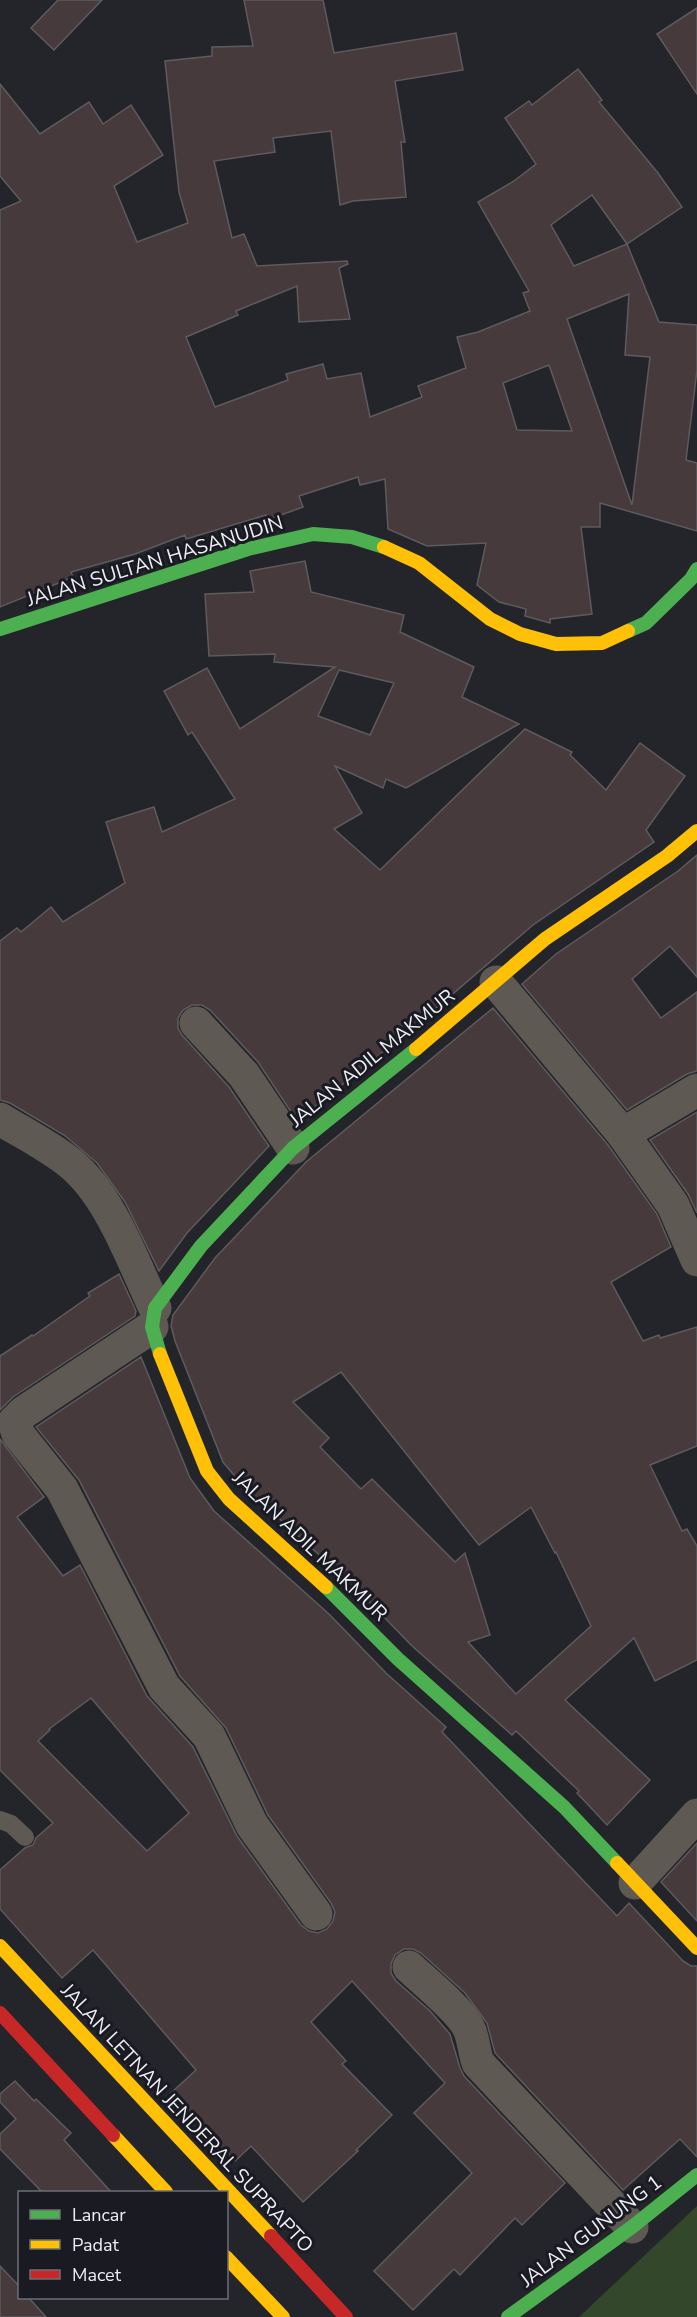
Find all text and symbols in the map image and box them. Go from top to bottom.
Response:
street label: JALAN SULTAN HASANUDIN [22,509,287,613]
street label: JALAN ADIL MAKMUR [283,983,460,1134]
street label: JALAN ADIL MAKMUR [226,1464,393,1627]
street label: JALAN LETNAN JENDERAL SUPRAPTO [54,1977,319,2258]
street label: JALAN GUNUNG 1 [514,2169,667,2294]
legend [18,2191,228,2299]
text: Lancar [72,2203,126,2227]
text: Padat [72,2233,120,2257]
text: Macet [72,2263,122,2287]

